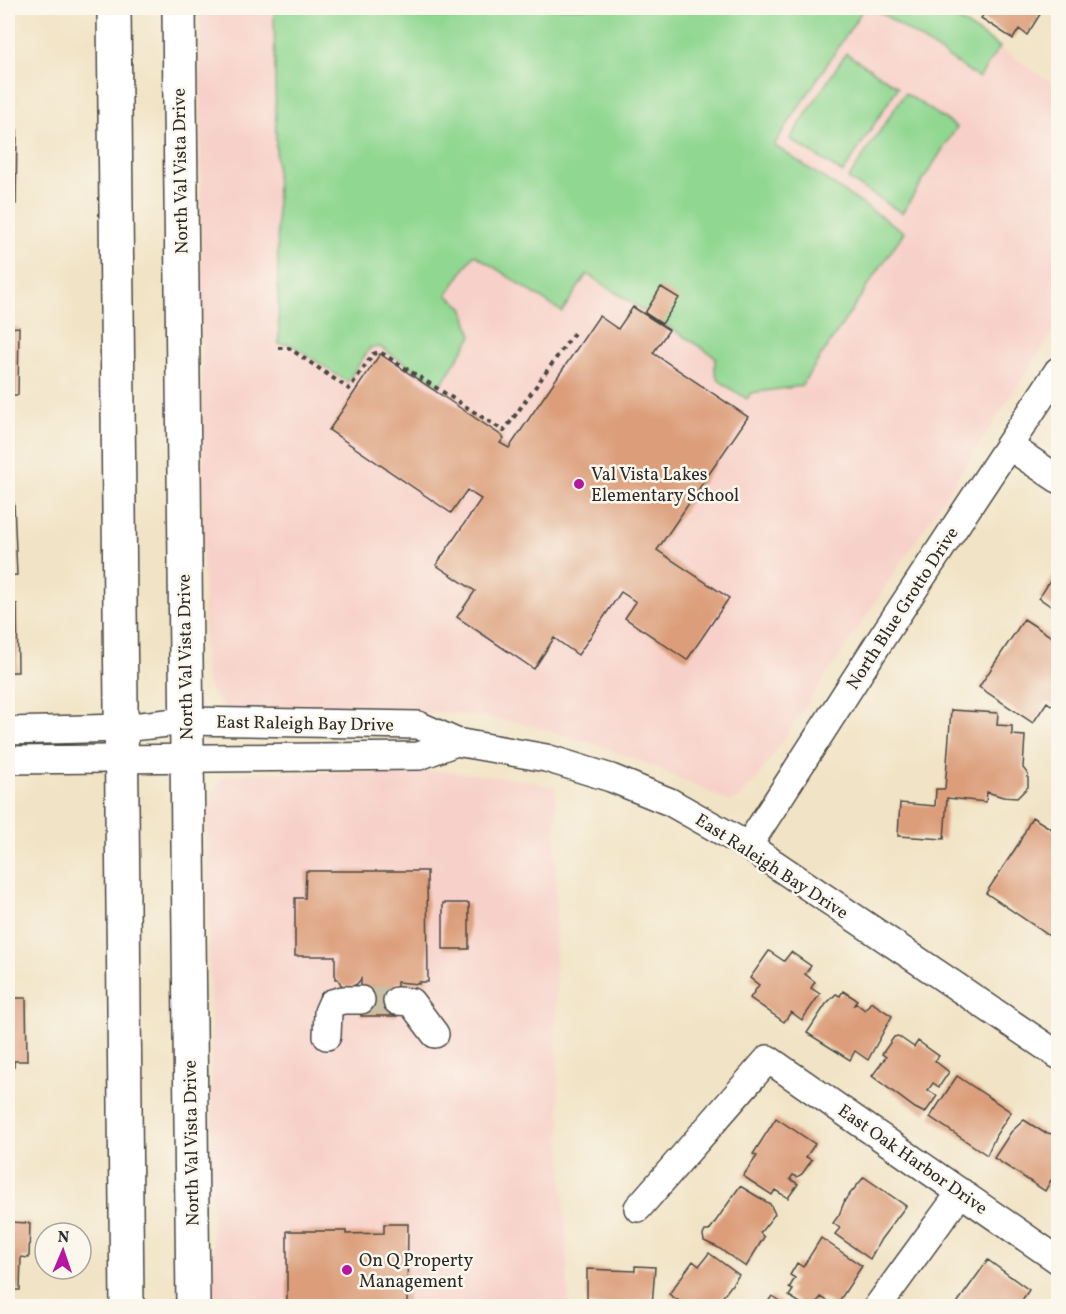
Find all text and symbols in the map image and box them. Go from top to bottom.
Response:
street label: North Val Vista Drive [168,88,195,254]
place label: Val Vista Lakes Elementary School [591,463,739,509]
marker: Val Vista Lakes Elementary School [572,477,586,491]
street label: North Blue Grotto Drive [841,522,965,695]
street label: North Val Vista Drive [173,574,200,740]
street label: East Raleigh Bay Drive [216,710,394,739]
street label: East Raleigh Bay Drive [690,808,853,926]
street label: North Val Vista Drive [179,1060,206,1226]
street label: East Oak Harbor Drive [832,1099,992,1221]
north arrow [33,1221,93,1281]
text: N [57,1227,70,1249]
place label: On Q Property Management [359,1249,474,1295]
marker: On Q Property Management [340,1263,354,1277]

